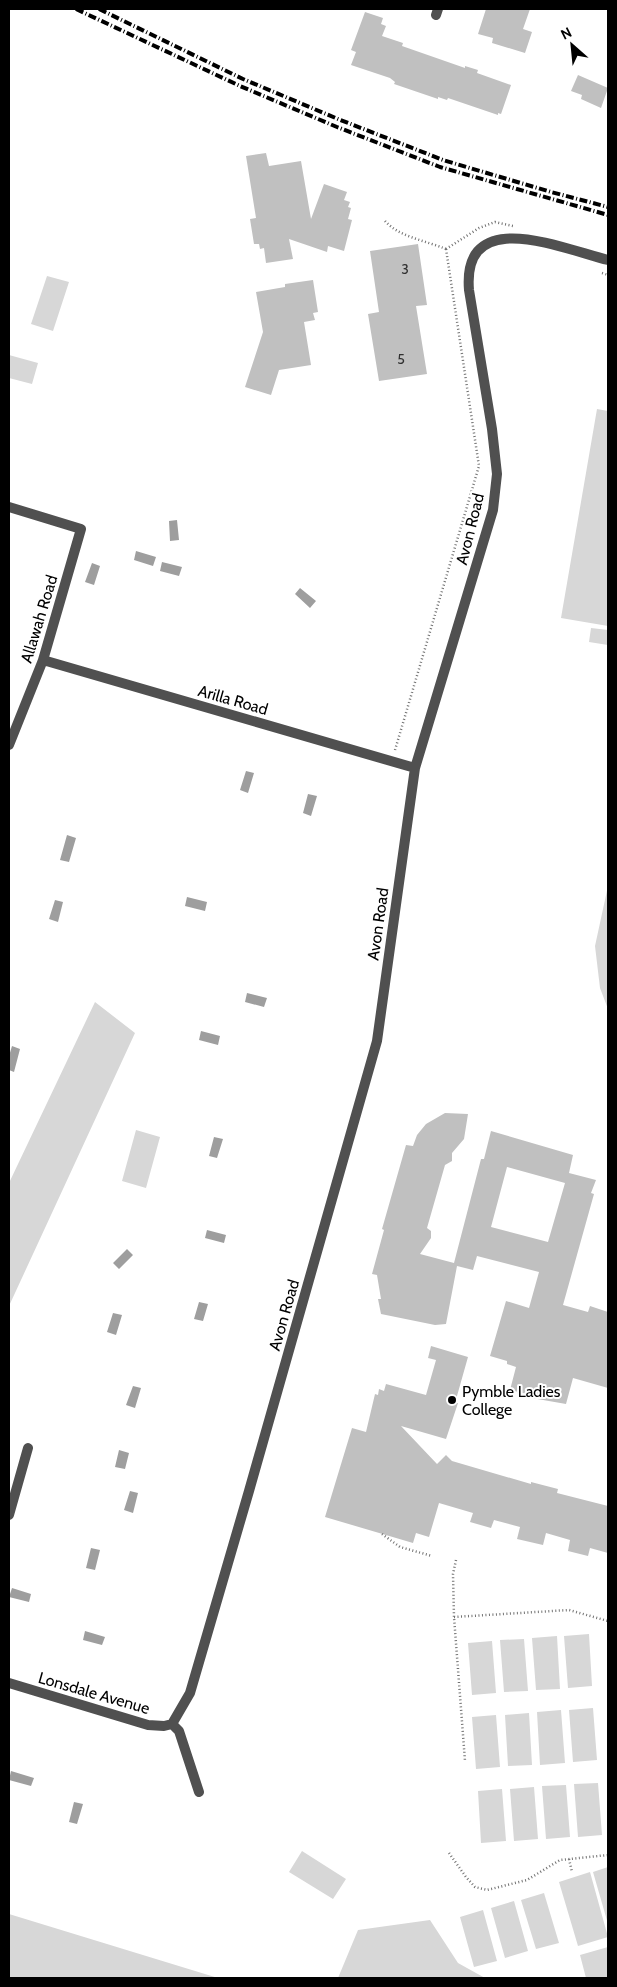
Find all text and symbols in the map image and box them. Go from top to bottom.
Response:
north arrow [547,20,597,70]
text: N [558,23,575,44]
house number: 3 [401,260,409,278]
house number: 5 [397,350,405,368]
street label: Avon Road [452,491,488,567]
street label: Allawah Road [17,573,61,665]
street label: Arilla Road [196,681,270,719]
street label: Avon Road [364,886,392,962]
street label: Avon Road [265,1277,303,1353]
place label: Pymble Ladies College [462,1382,561,1419]
marker: Pymble Ladies College [446,1394,458,1406]
street label: Lonsdale Avenue [36,1668,152,1718]

